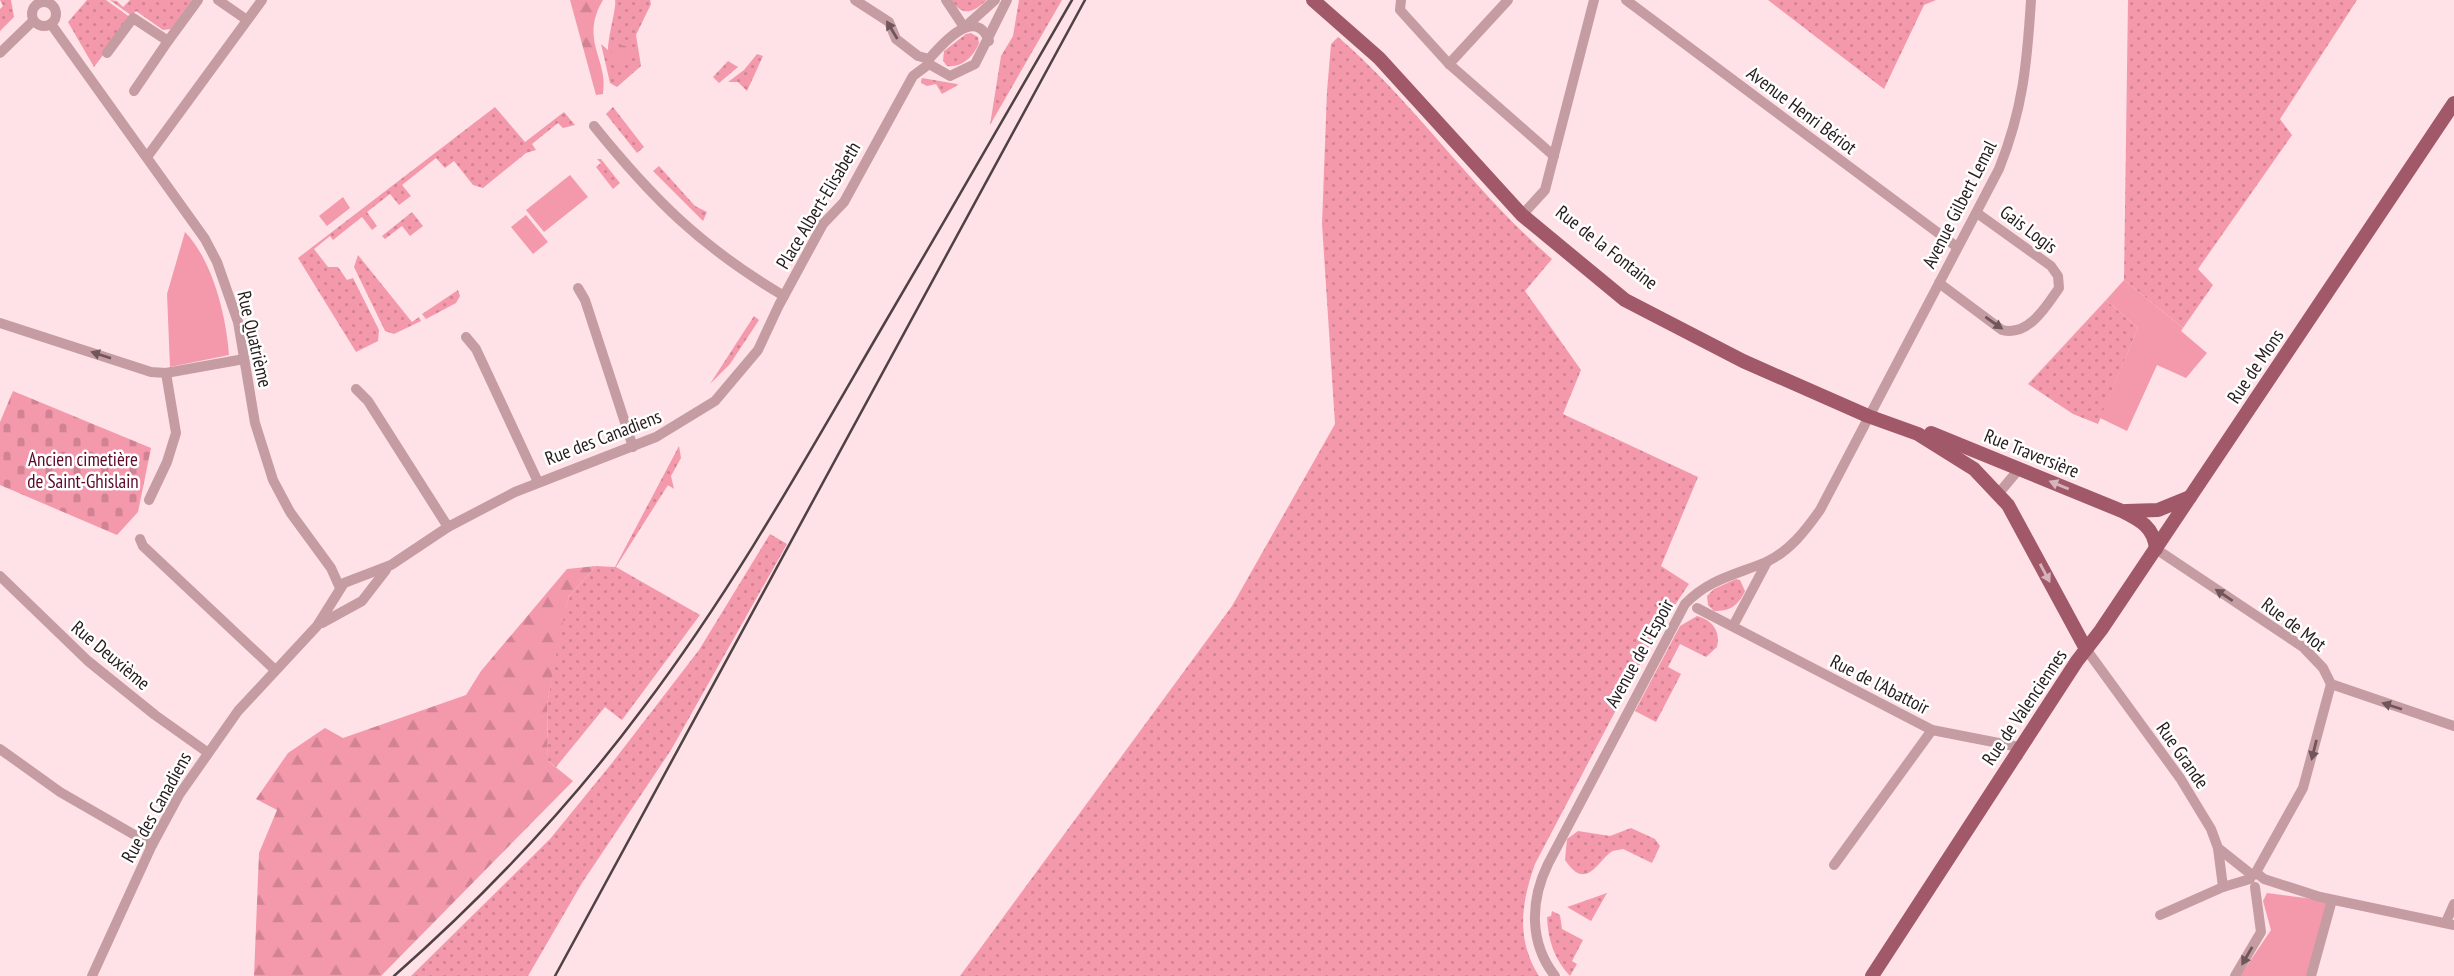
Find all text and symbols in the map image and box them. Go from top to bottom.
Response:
one-way arrow [886,20,899,40]
street label: Avenue Henri Bériot [1742,61,1862,160]
street label: Avenue Gilbert Lemal [1916,136,2002,272]
street label: Place Albert-Elisabeth [771,137,865,273]
street label: Rue de la Fontaine [1551,200,1663,294]
street label: Gais Logis [1996,200,2062,258]
street label: Rue Quatrième [232,288,278,390]
one-way arrow [1985,316,2003,330]
street label: Rue de Mons [2221,324,2289,408]
one-way arrow [90,350,111,360]
street label: Rue des Canadiens [541,404,665,470]
street label: Rue Traversière [1981,423,2083,483]
park label: Ancien cimetière de Saint-Ghislain [27,447,139,493]
one-way arrow [2048,479,2069,490]
one-way arrow [2039,563,2051,583]
one-way arrow [2215,588,2233,602]
street label: Rue de Mot [2257,592,2332,657]
street label: Avenue de l'Espoir [1599,594,1679,711]
street label: Rue Deuxième [67,615,155,695]
street label: Rue de Valenciennes [1976,644,2072,770]
street label: Rue de l'Abattoir [1826,649,1934,720]
one-way arrow [2382,700,2403,710]
street label: Rue Grande [2151,717,2215,793]
one-way arrow [2308,739,2319,761]
street label: Rue des Canadiens [116,748,196,866]
one-way arrow [2241,946,2253,965]

